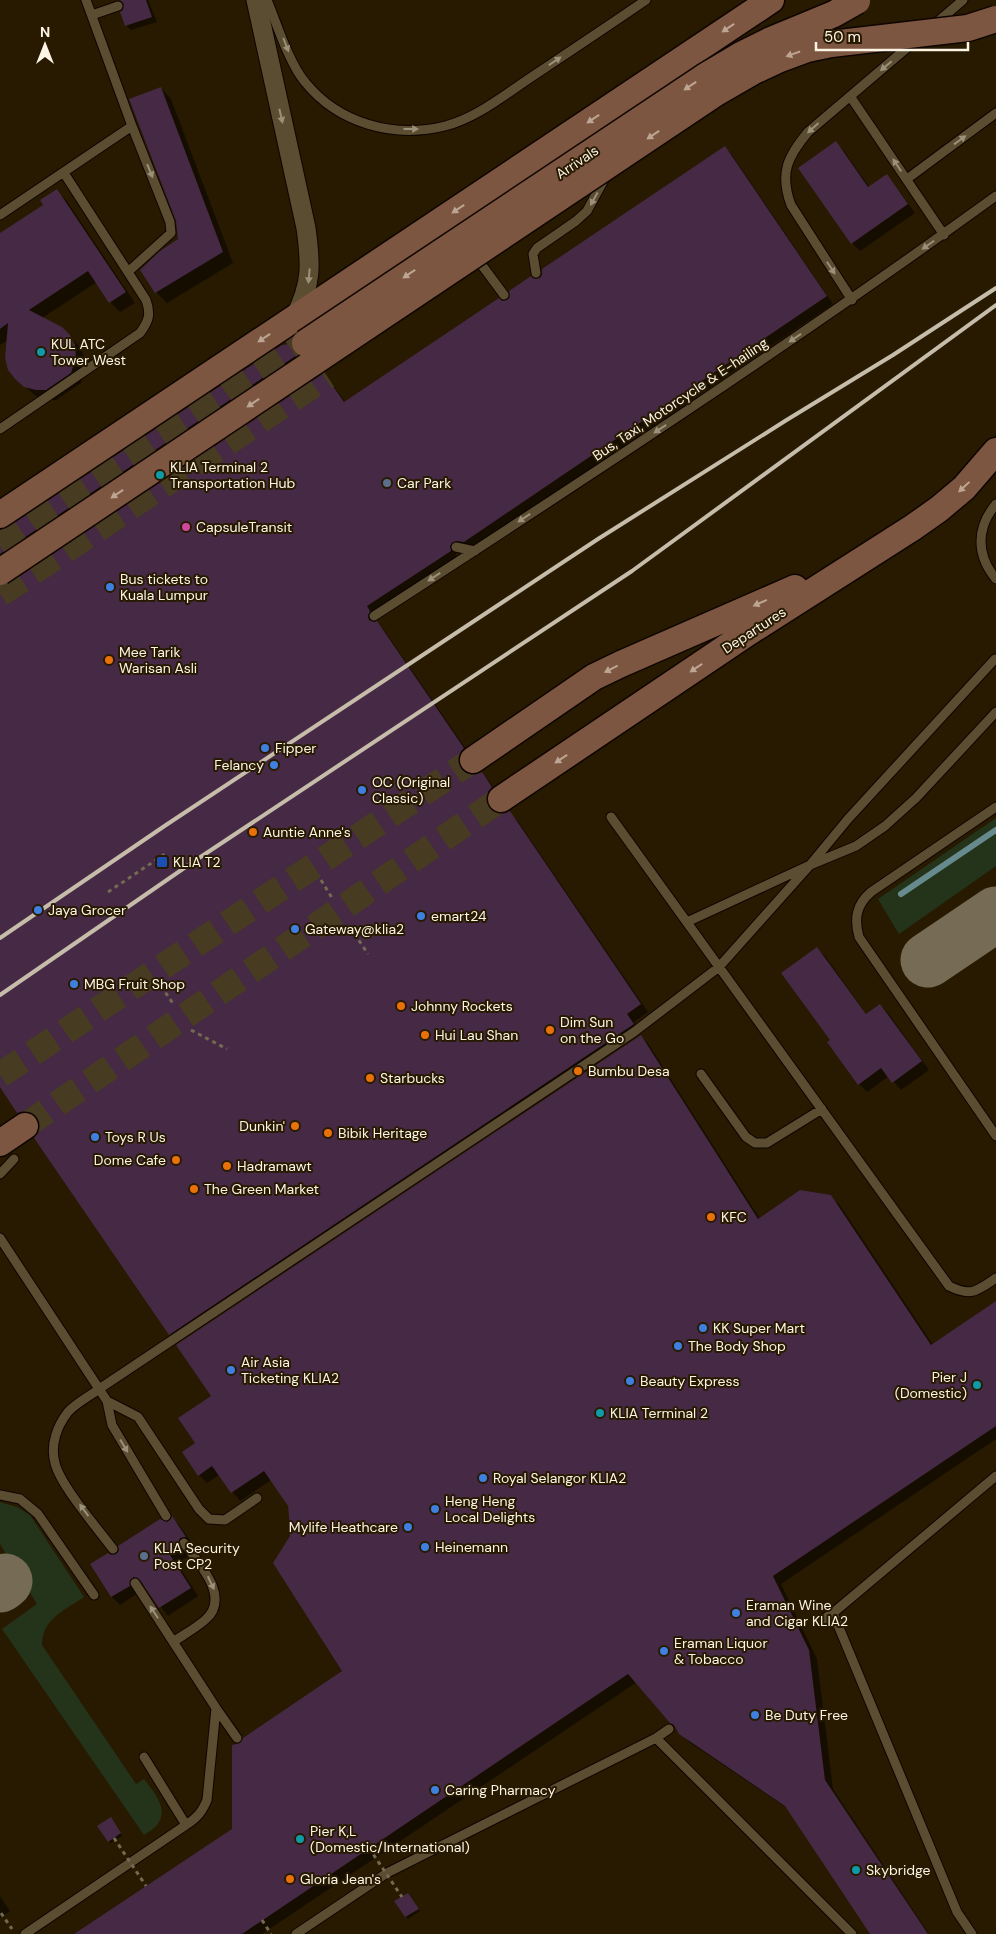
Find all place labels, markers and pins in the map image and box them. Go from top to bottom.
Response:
place label: KUL ATC Tower West [51,335,126,369]
marker: KUL ATC Tower West [35,346,47,358]
place label: KLIA Terminal 2 Transportation Hub [170,458,296,492]
marker: KLIA Terminal 2 Transportation Hub [154,469,166,481]
place label: Car Park [397,474,451,492]
marker: Car Park [381,477,393,489]
place label: CapsuleTransit [196,518,292,536]
marker: CapsuleTransit [180,521,192,533]
place label: Bus tickets to Kuala Lumpur [120,570,208,604]
marker: Bus tickets to Kuala Lumpur [104,581,116,593]
place label: Mee Tarik Warisan Asli [119,643,197,677]
marker: Mee Tarik Warisan Asli [103,654,115,666]
place label: Fipper [275,739,317,757]
marker: Fipper [259,742,271,754]
place label: Felancy [214,756,264,774]
marker: Felancy [268,759,280,771]
place label: OC (Original Classic) [372,773,450,807]
marker: OC (Original Classic) [356,784,368,796]
place label: Auntie Anne's [263,823,351,841]
marker: Auntie Anne's [247,826,259,838]
place label: KLIA T2 [173,853,221,871]
marker: KLIA T2 [155,855,169,869]
place label: Jaya Grocer [48,901,126,919]
marker: Jaya Grocer [32,904,44,916]
place label: emart24 [431,907,487,925]
marker: emart24 [415,910,427,922]
place label: Gateway@klia2 [305,920,404,938]
marker: Gateway@klia2 [289,923,301,935]
place label: MBG Fruit Shop [84,975,185,993]
marker: MBG Fruit Shop [68,978,80,990]
place label: Johnny Rockets [411,997,513,1015]
marker: Johnny Rockets [395,1000,407,1012]
place label: Dim Sun on the Go [560,1013,624,1047]
marker: Dim Sun on the Go [544,1024,556,1036]
place label: Hui Lau Shan [435,1026,518,1044]
marker: Hui Lau Shan [419,1029,431,1041]
place label: Bumbu Desa [588,1062,670,1080]
marker: Bumbu Desa [572,1065,584,1077]
place label: Starbucks [380,1069,445,1087]
marker: Starbucks [364,1072,376,1084]
place label: Dunkin' [239,1117,285,1135]
marker: Dunkin' [289,1120,301,1132]
place label: Bibik Heritage [338,1124,427,1142]
marker: Bibik Heritage [322,1127,334,1139]
place label: Toys R Us [105,1128,166,1146]
marker: Toys R Us [89,1131,101,1143]
place label: Dome Cafe [94,1151,166,1169]
marker: Dome Cafe [170,1154,182,1166]
place label: Hadramawt [237,1157,312,1175]
marker: Hadramawt [221,1160,233,1172]
place label: The Green Market [204,1180,319,1198]
marker: The Green Market [188,1183,200,1195]
place label: KFC [721,1208,747,1226]
marker: KFC [705,1211,717,1223]
place label: KK Super Mart [713,1319,805,1337]
marker: KK Super Mart [697,1322,709,1334]
place label: The Body Shop [688,1337,786,1355]
marker: The Body Shop [672,1340,684,1352]
place label: Air Asia Ticketing KLIA2 [241,1353,339,1387]
marker: Air Asia Ticketing KLIA2 [225,1364,237,1376]
place label: Pier J (Domestic) [895,1368,967,1402]
place label: Beauty Express [640,1372,740,1390]
marker: Beauty Express [624,1375,636,1387]
marker: Pier J (Domestic) [971,1379,983,1391]
place label: KLIA Terminal 2 [610,1404,708,1422]
marker: KLIA Terminal 2 [594,1407,606,1419]
place label: Royal Selangor KLIA2 [493,1469,626,1487]
marker: Royal Selangor KLIA2 [477,1472,489,1484]
place label: Heng Heng Local Delights [445,1492,535,1526]
marker: Heng Heng Local Delights [429,1503,441,1515]
place label: Mylife Heathcare [289,1518,398,1536]
marker: Mylife Heathcare [402,1521,414,1533]
place label: Heinemann [435,1538,508,1556]
place label: KLIA Security Post CP2 [154,1539,240,1573]
marker: Heinemann [419,1541,431,1553]
marker: KLIA Security Post CP2 [138,1550,150,1562]
place label: Eraman Wine and Cigar KLIA2 [746,1596,848,1630]
marker: Eraman Wine and Cigar KLIA2 [730,1607,742,1619]
place label: Eraman Liquor & Tobacco [674,1634,768,1668]
marker: Eraman Liquor & Tobacco [658,1645,670,1657]
place label: Be Duty Free [765,1706,848,1724]
marker: Be Duty Free [749,1709,761,1721]
place label: Caring Pharmacy [445,1781,556,1799]
marker: Caring Pharmacy [429,1784,441,1796]
place label: Pier K,L (Domestic/International) [310,1822,470,1856]
marker: Pier K,L (Domestic/International) [294,1833,306,1845]
place label: Skybridge [866,1861,931,1879]
marker: Skybridge [850,1864,862,1876]
place label: Gloria Jean's [300,1870,381,1888]
marker: Gloria Jean's [284,1873,296,1885]

